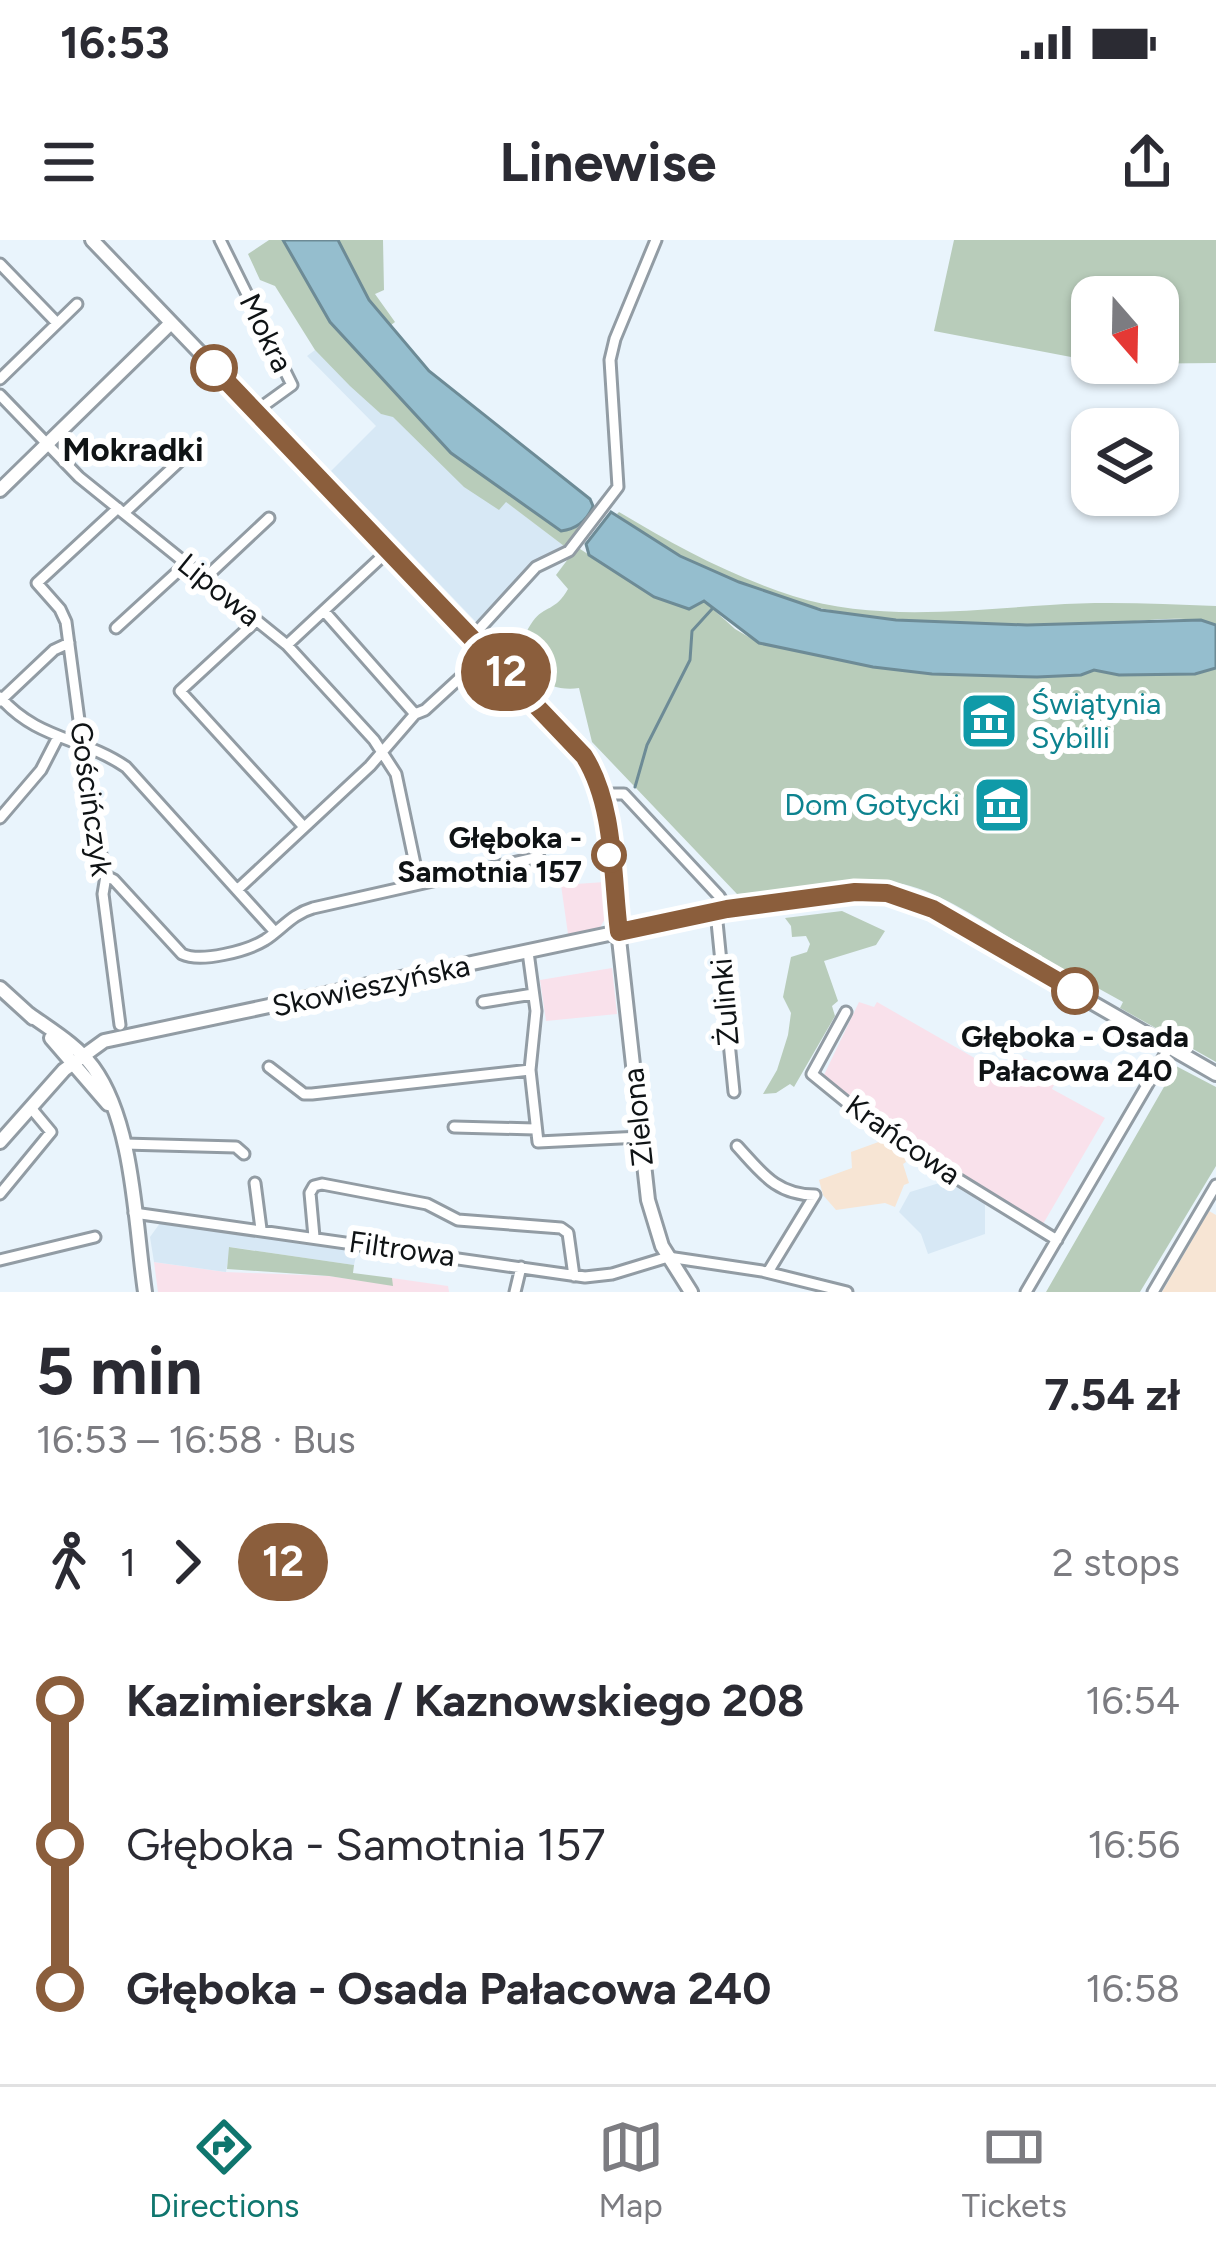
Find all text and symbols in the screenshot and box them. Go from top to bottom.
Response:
text: 16:53 [60,15,170,69]
icon: menu [36,129,102,195]
icon: share [1114,129,1180,195]
text: Linewise [500,130,716,195]
north arrow [1071,276,1179,384]
map controls [1071,276,1179,516]
street label: Mokra [232,287,301,378]
unlabelled marker [192,346,236,390]
button: layers [1071,408,1179,516]
district label: Mokradki [62,430,204,469]
street label: Lipowa [170,545,268,634]
line badge: 12 [452,633,560,711]
text: 12 [485,646,527,697]
place label: Świątynia Sybilli [1031,685,1161,756]
museum icon: Świątynia Sybilli [958,690,1020,752]
street label: Gościńczyk [62,719,121,879]
museum icon: Dom Gotycki [971,774,1033,836]
place label: Dom Gotycki [784,786,960,823]
place label: Głęboka - Samotnia 157 [397,819,582,890]
marker: Głęboka - Samotnia 157 [593,839,625,871]
street label: Skowieszyńska [269,946,473,1025]
street label: Żulinki [702,957,747,1047]
marker: Głęboka - Osada Pałacowa 240 [1053,969,1097,1013]
place label: Głęboka - Osada Pałacowa 240 [961,1018,1189,1089]
street label: Zielona [614,1066,661,1168]
street label: Krańcowa [839,1087,968,1193]
street label: Filtrowa [347,1223,458,1274]
text: 5 min [36,1331,202,1411]
text: 7.54 zł [1044,1367,1180,1421]
text: 16:53 – 16:58 · Bus [36,1416,356,1463]
icon: walk [36,1529,102,1595]
icon: forward [154,1529,220,1595]
text: 12 [262,1536,304,1587]
text: 1 [120,1539,136,1586]
text: 2 stops [1052,1539,1180,1586]
text: Kazimierska / Kaznowskiego 208 [126,1673,805,1727]
text: 16:54 [1085,1677,1180,1724]
text: Głęboka - Samotnia 157 [126,1817,605,1871]
text: 16:56 [1087,1821,1180,1868]
text: Głęboka - Osada Pałacowa 240 [126,1961,771,2015]
text: 16:58 [1086,1965,1180,2012]
tab: Directions [149,2114,300,2225]
tab: Map [598,2114,664,2225]
tab: Tickets [962,2114,1067,2225]

